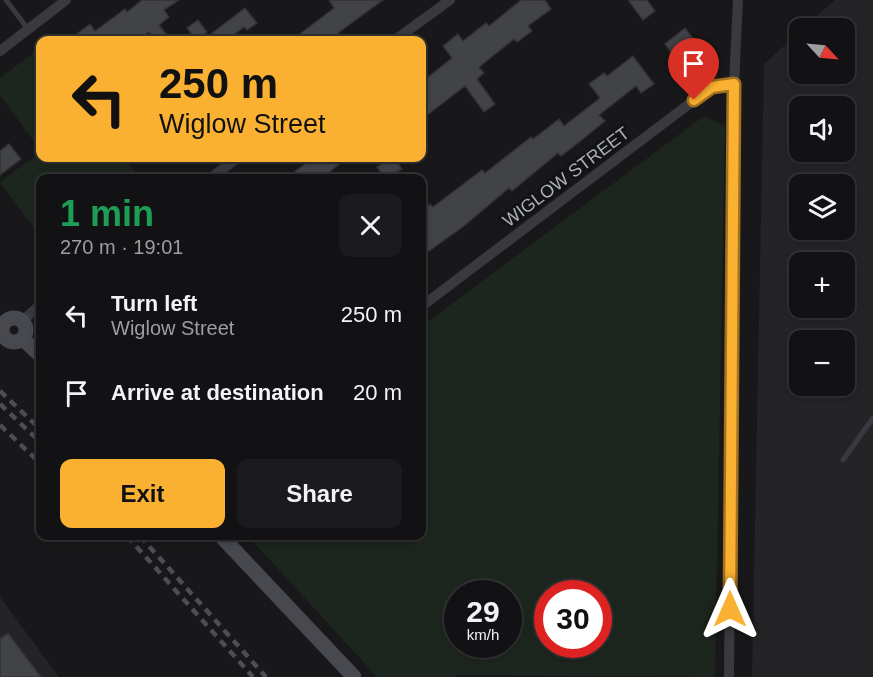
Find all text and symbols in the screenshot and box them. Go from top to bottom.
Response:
north arrow [789,18,855,84]
map controls [789,18,855,396]
pin [668,38,719,100]
icon: arrive [677,47,710,80]
icon: left [60,60,138,138]
text: 250 m [159,60,278,107]
button: sound [789,96,855,162]
text: Wiglow Street [159,109,326,139]
street label: WIGLOW STREET [499,123,633,231]
button: layers [789,174,855,240]
text: 1 min [60,193,154,234]
button: close [339,194,402,257]
text: 270 m · 19:01 [60,236,183,258]
button: + [789,252,855,318]
text: Turn left [111,291,197,316]
icon: left [60,299,93,332]
text: 250 m [341,302,402,327]
text: Wiglow Street [111,317,234,339]
button: − [789,330,855,396]
icon: arrive [60,377,93,410]
text: Arrive at destination [111,380,324,405]
text: 20 m [353,380,402,405]
button: Exit [60,459,225,528]
button: Share [237,459,402,528]
position arrow [698,577,762,641]
speed limit sign: 30 [534,580,612,658]
text: 29 [466,595,500,628]
text: km/h [467,626,499,643]

